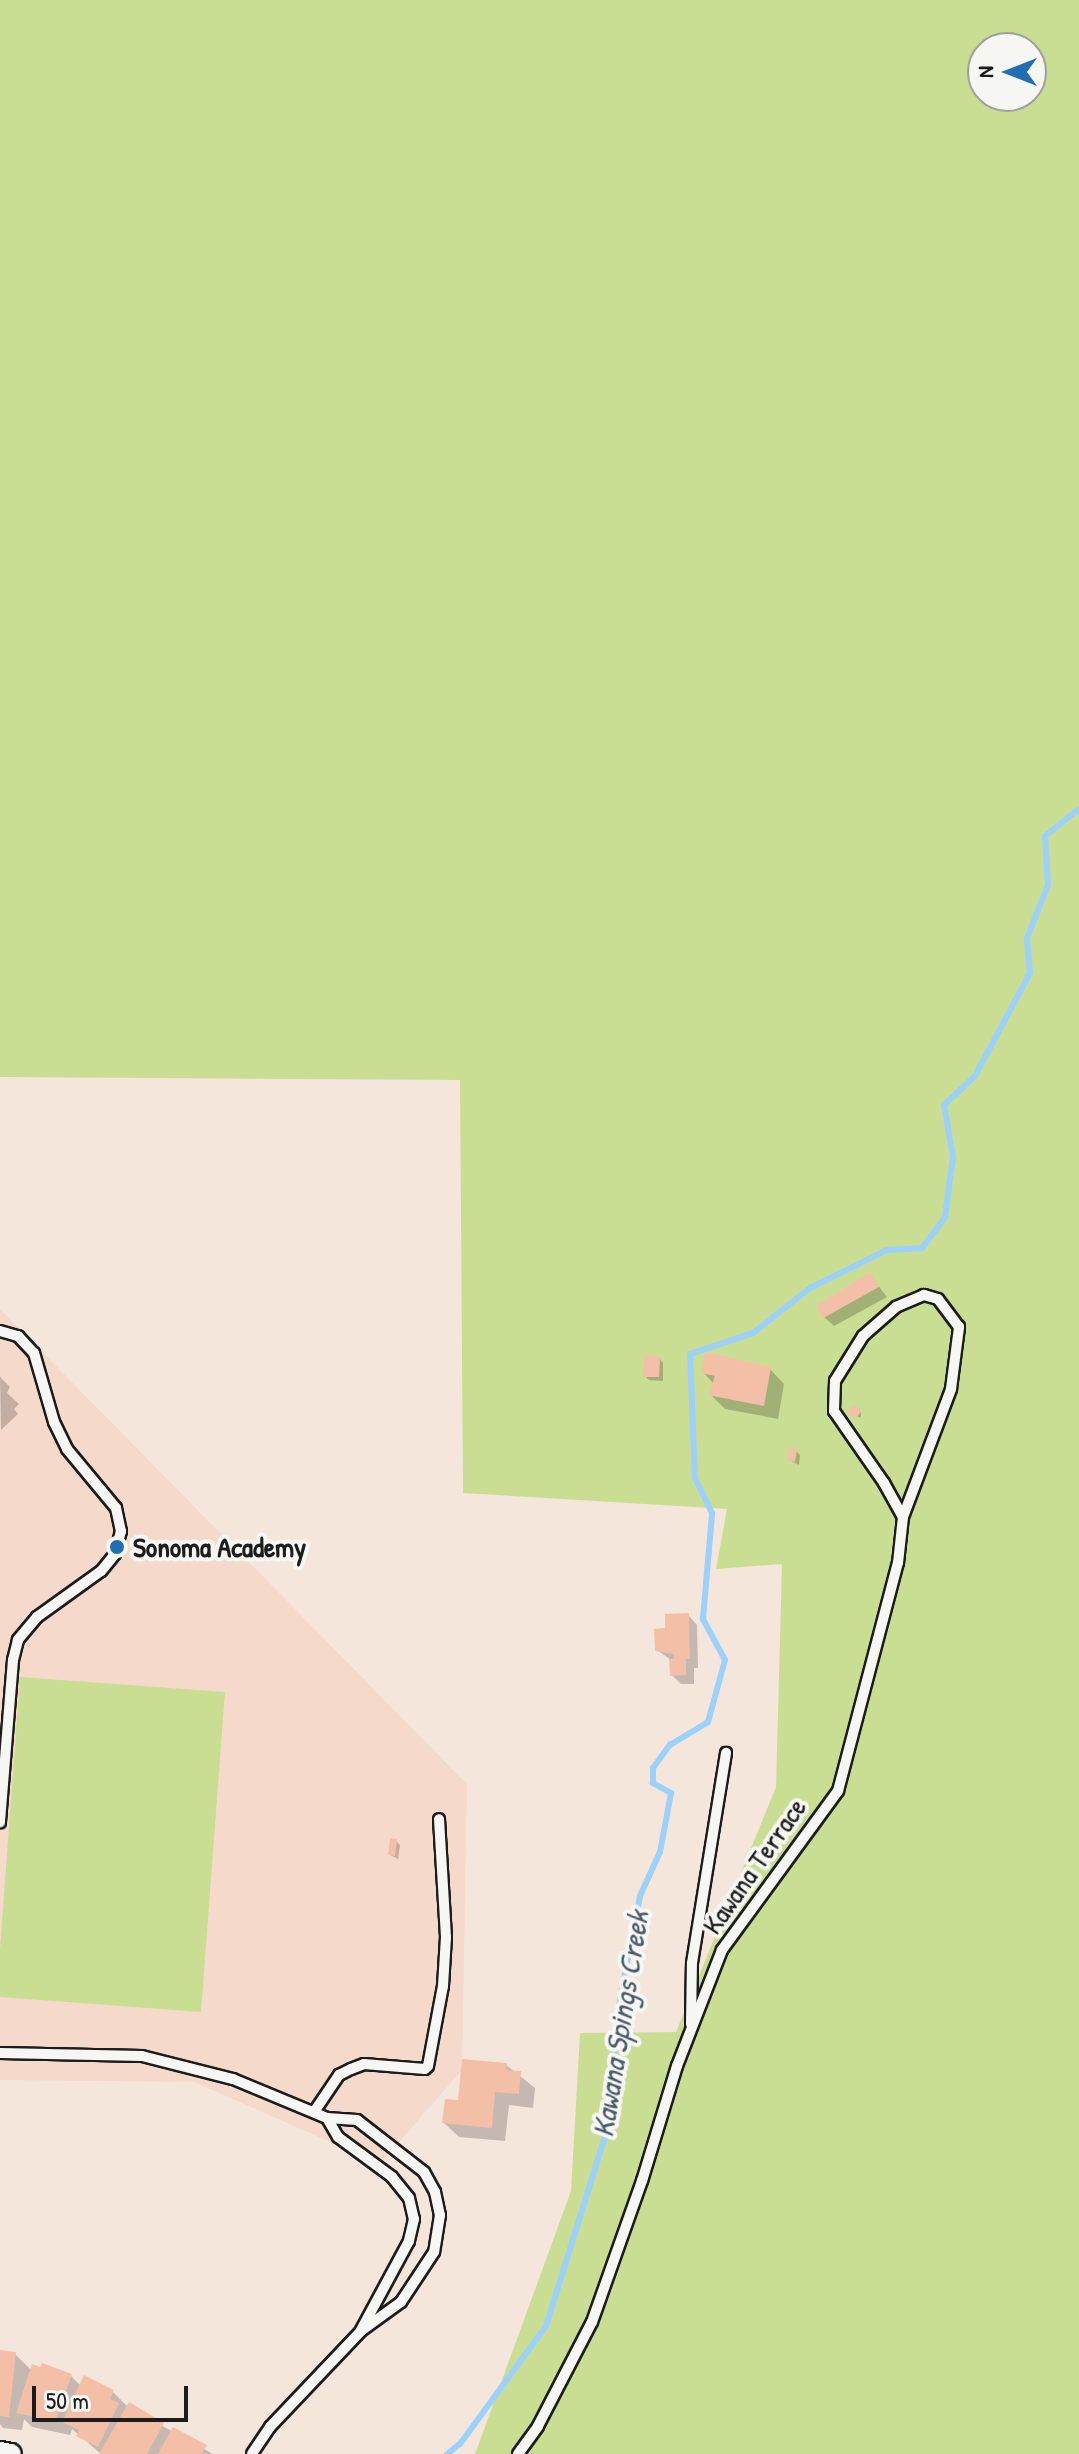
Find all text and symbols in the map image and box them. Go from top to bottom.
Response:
north arrow [967,32,1047,112]
text: N [970,66,1000,78]
place label: Sonoma Academy [133,1530,306,1564]
marker: Sonoma Academy [108,1538,126,1556]
street label: Kawana Terrace [695,1791,813,1941]
water label: Kawana Spings Creek [584,1908,656,2140]
scale bar [36,2370,192,2420]
text: 50 m [46,2384,89,2416]

